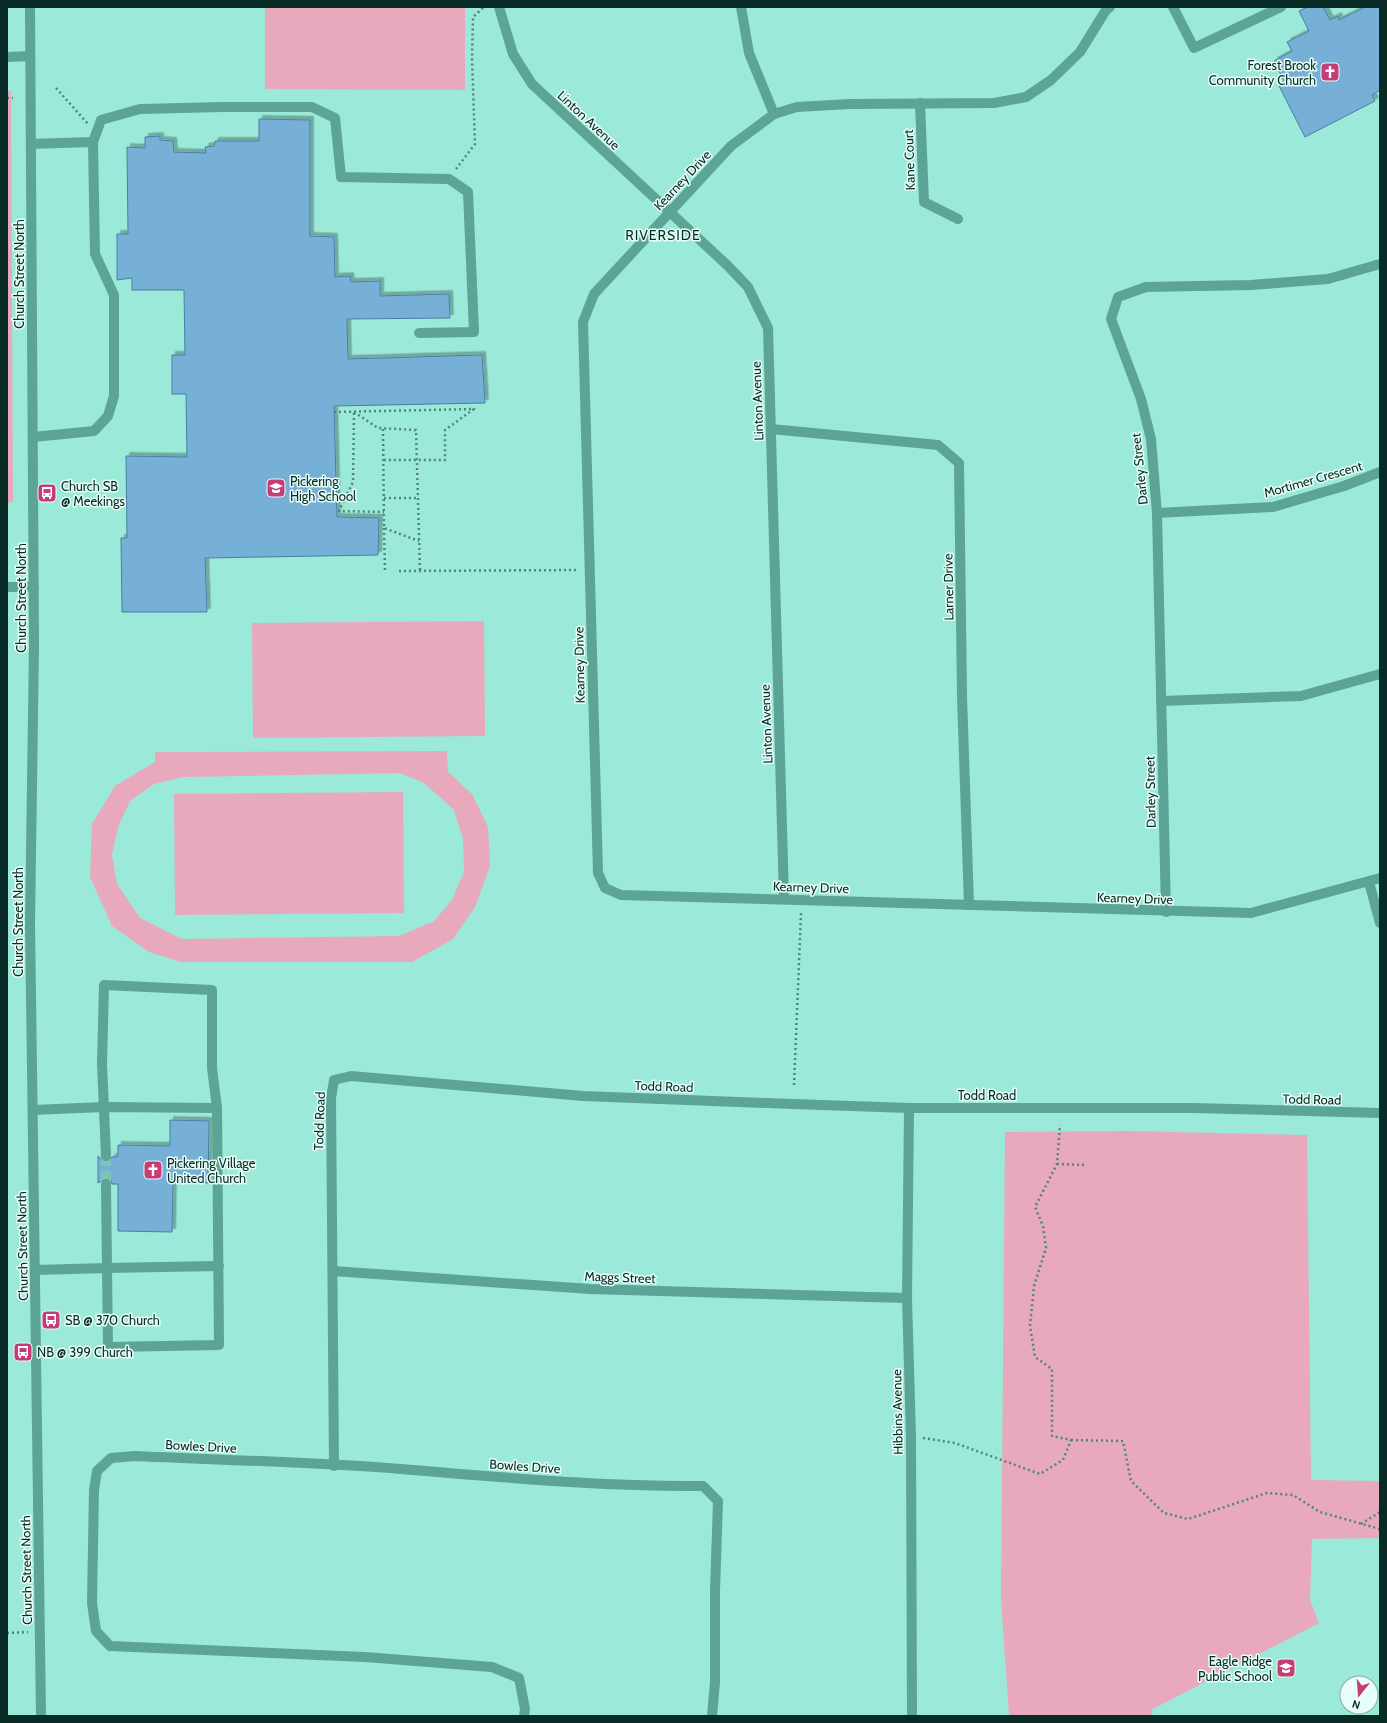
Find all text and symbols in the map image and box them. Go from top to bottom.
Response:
place label: Forest Brook Community Church [1209,57,1316,88]
church icon: Forest Brook Community Church [1319,61,1341,83]
street label: Linton Avenue [555,87,624,153]
street label: Kane Court [900,129,918,191]
street label: Kearney Drive [650,146,714,213]
street label: Church Street North [11,219,27,329]
district label: RIVERSIDE [625,226,701,244]
street label: Linton Avenue [748,361,766,441]
street label: Darley Street [1127,432,1151,506]
street label: Mortimer Crescent [1262,457,1365,501]
place label: Pickering High School [290,473,356,504]
school or university icon: Pickering High School [265,477,287,499]
place label: Church SB @ Meekings [61,478,125,509]
bus stop icon: Church SB @ Meekings [36,482,58,504]
street label: Church Street North [13,543,29,653]
street label: Larner Drive [939,553,957,621]
street label: Kearney Drive [570,626,588,703]
street label: Linton Avenue [757,684,775,764]
street label: Darley Street [1141,755,1159,828]
street label: Church Street North [10,867,26,977]
street label: Kearney Drive [773,878,850,896]
street label: Kearney Drive [1097,889,1174,907]
street label: Todd Road [634,1077,694,1095]
street label: Todd Road [958,1087,1016,1103]
street label: Todd Road [1283,1090,1341,1108]
street label: Todd Road [310,1091,328,1151]
place label: Pickering Village United Church [167,1155,256,1186]
church icon: Pickering Village United Church [142,1159,164,1181]
street label: Church Street North [13,1191,31,1301]
street label: Maggs Street [584,1268,657,1286]
bus stop icon: SB @ 370 Church [40,1309,62,1331]
place label: SB @ 370 Church [65,1312,160,1328]
bus stop icon: NB @ 399 Church [12,1341,34,1363]
place label: NB @ 399 Church [37,1344,133,1360]
street label: Hibbins Avenue [888,1369,906,1455]
street label: Bowles Drive [165,1436,237,1456]
street label: Bowles Drive [489,1456,562,1476]
street label: Church Street North [17,1515,35,1625]
place label: Eagle Ridge Public School [1198,1653,1272,1684]
school or university icon: Eagle Ridge Public School [1275,1657,1297,1679]
north arrow [1339,1675,1379,1715]
text: N [1350,1697,1362,1712]

